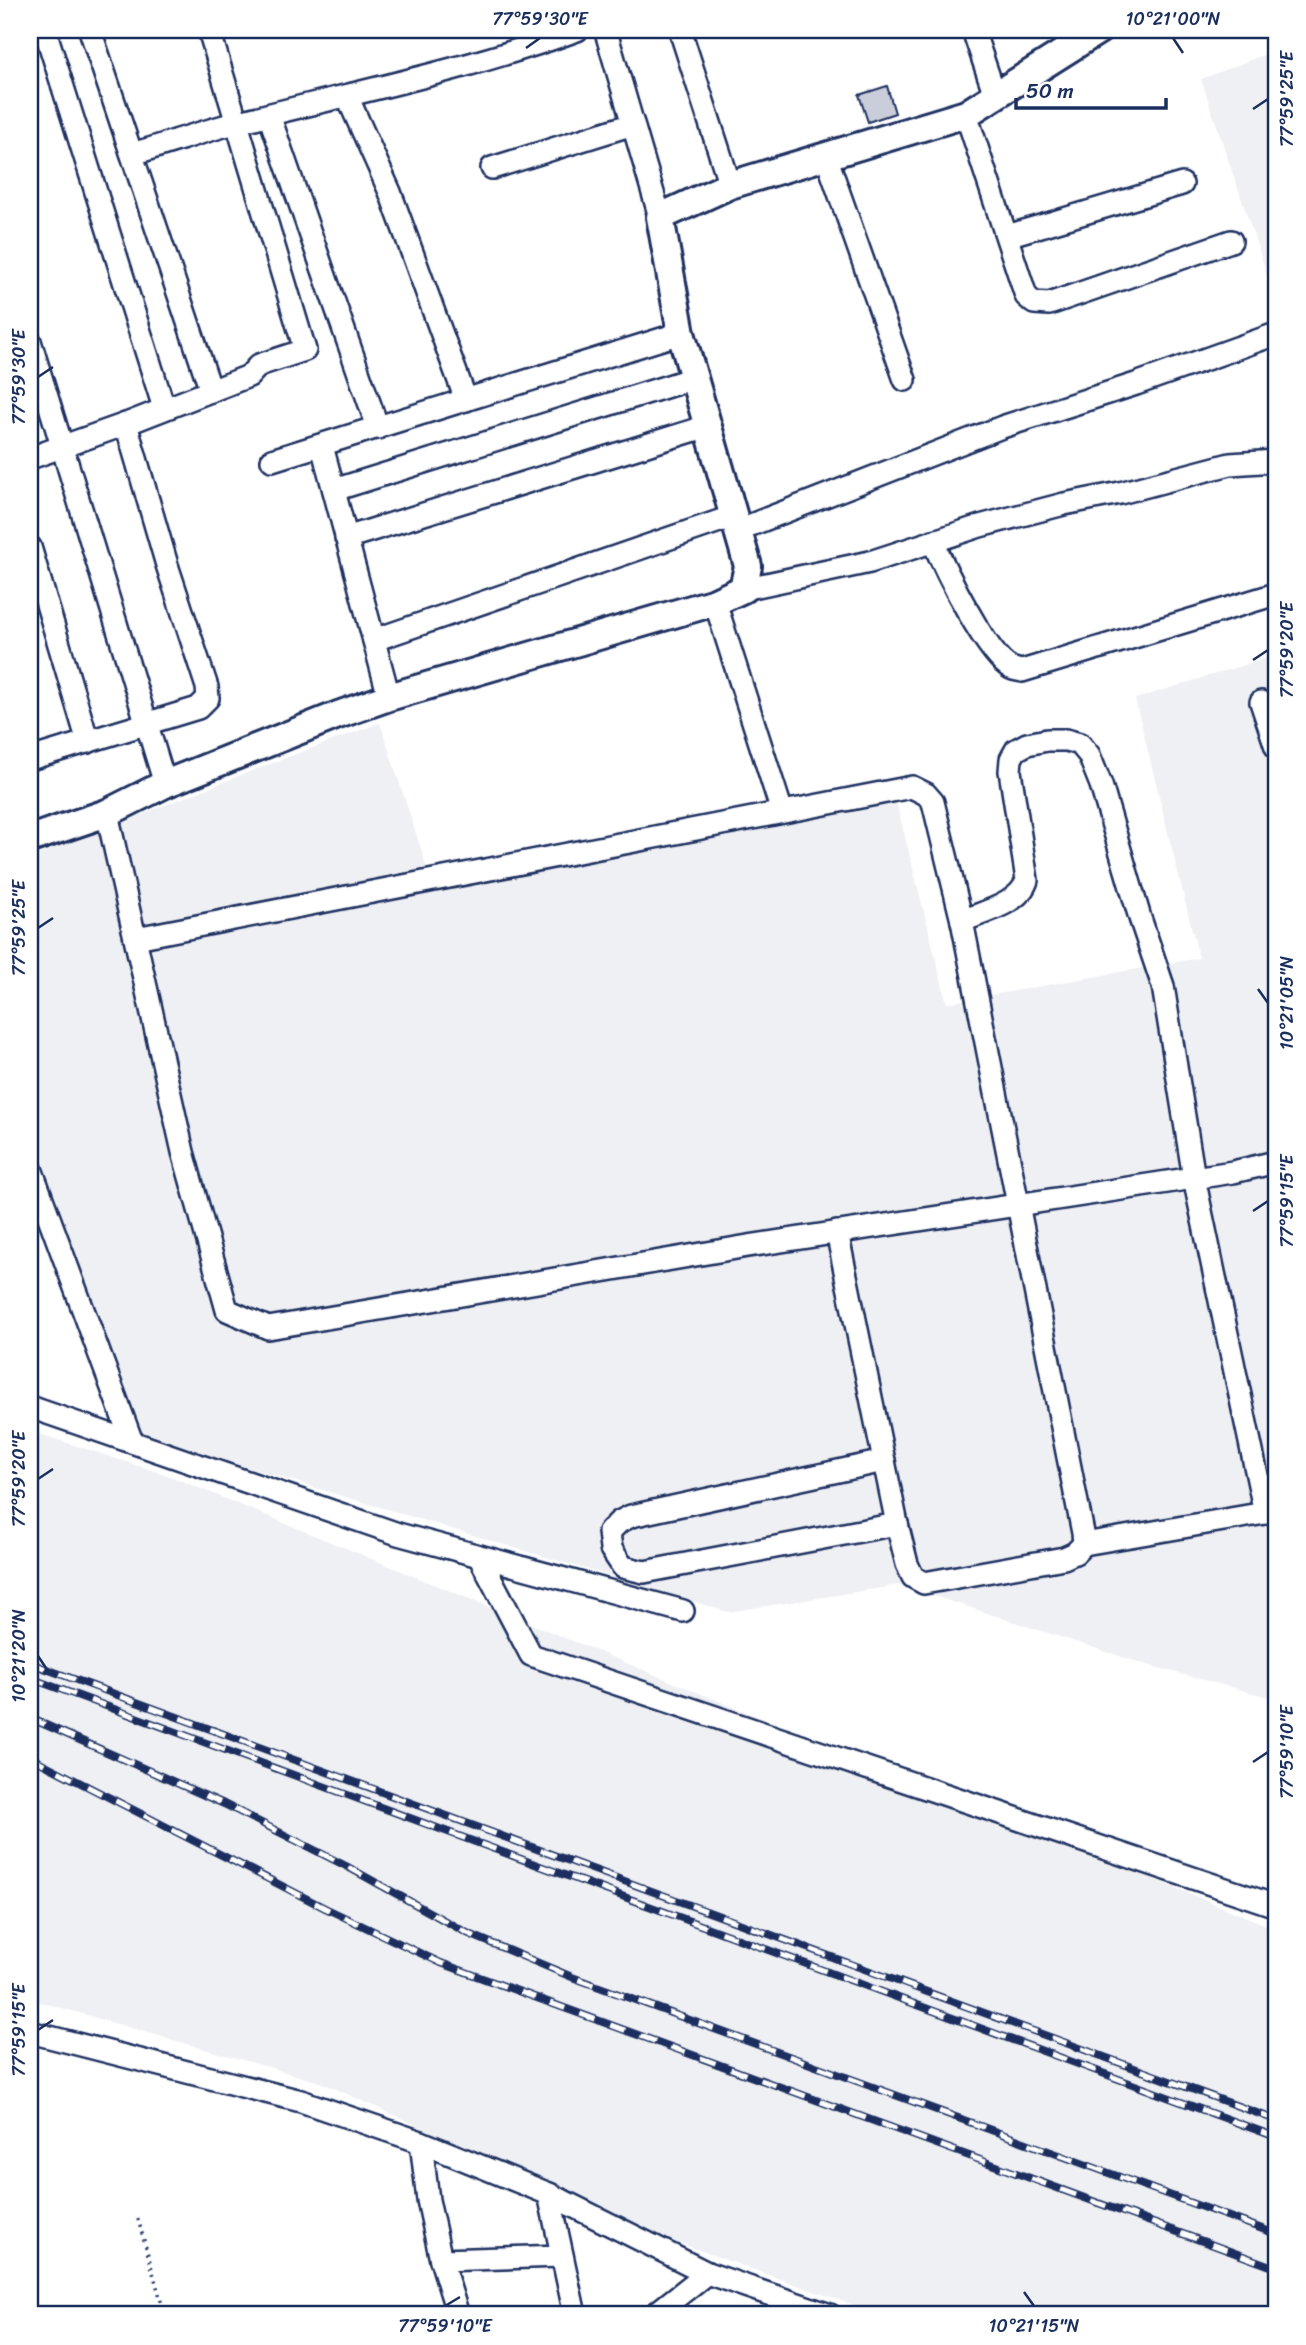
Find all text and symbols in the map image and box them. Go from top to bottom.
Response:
text: 77°59'30"E [492,3,589,35]
text: 10°21'00"N [1126,3,1221,35]
text: 77°59'25"E [1271,50,1303,147]
scale bar [1016,66,1166,110]
text: 50 m [1026,72,1074,110]
text: 77°59'30"E [3,328,35,425]
text: 77°59'20"E [1271,601,1303,698]
text: 77°59'25"E [3,879,35,976]
text: 10°21'05"N [1271,956,1303,1050]
text: 77°59'15"E [1271,1153,1303,1248]
text: 77°59'20"E [3,1430,35,1527]
text: 10°21'20"N [3,1609,35,1703]
text: 77°59'10"E [1271,1704,1303,1799]
text: 77°59'15"E [3,1982,35,2077]
text: 77°59'10"E [398,2310,493,2342]
text: 10°21'15"N [989,2310,1080,2342]

